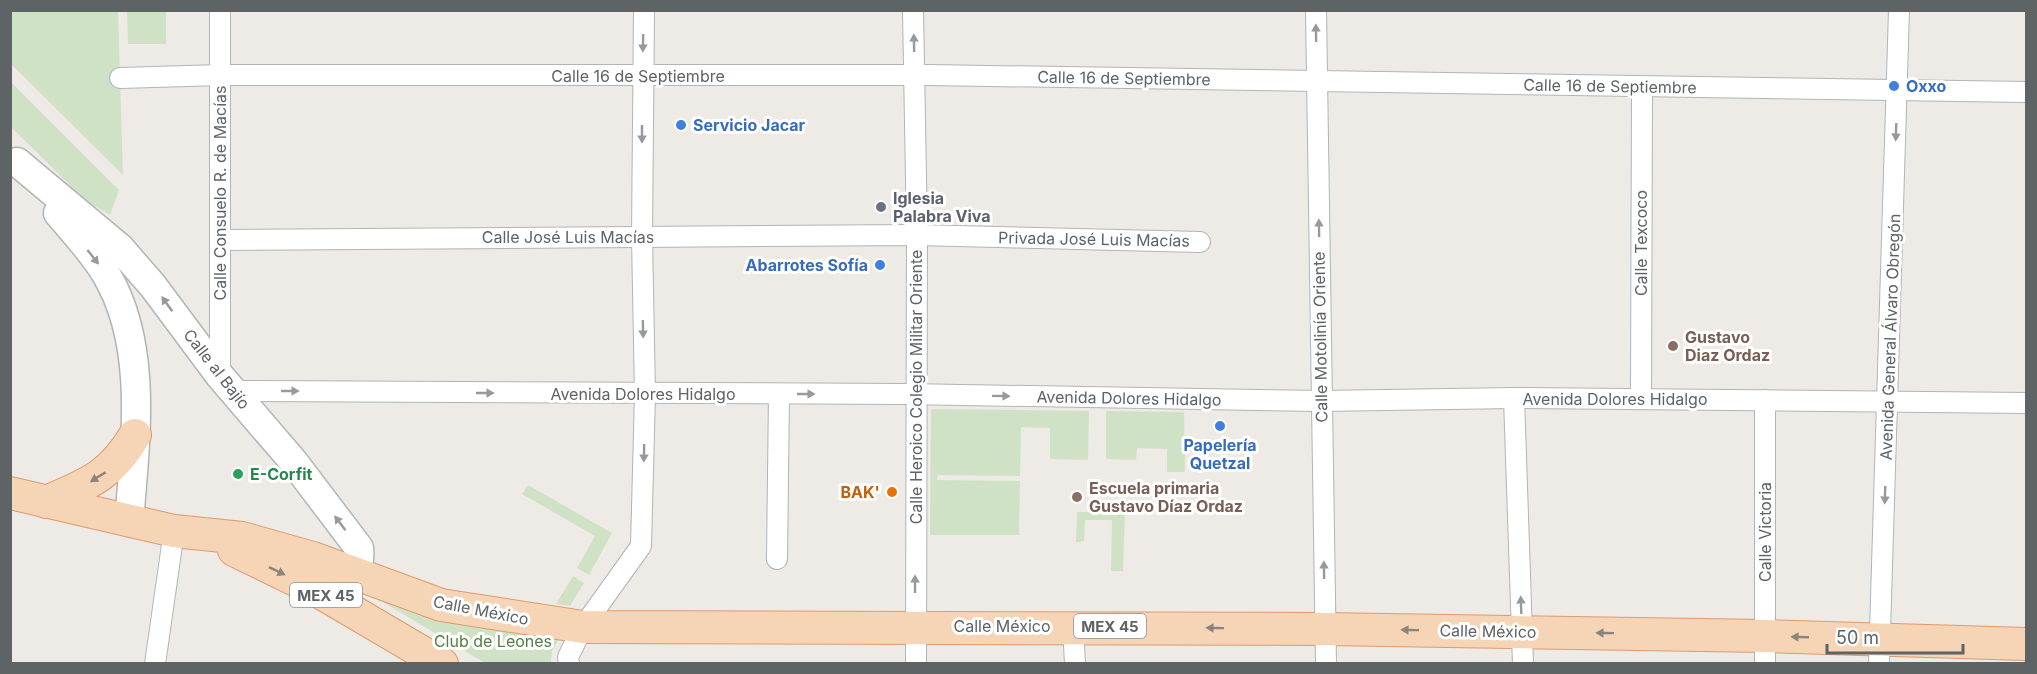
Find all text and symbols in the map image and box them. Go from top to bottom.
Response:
one-way arrow [1311,24,1321,43]
one-way arrow [638,33,648,52]
one-way arrow [909,33,919,52]
street label: Calle 16 de Septiembre [551,66,725,86]
street label: Calle 16 de Septiembre [1037,66,1211,90]
street label: Calle 16 de Septiembre [1523,74,1697,98]
place label: Oxxo [1906,76,1947,96]
marker: Oxxo [1887,79,1901,93]
street label: Calle Consuelo R. de Macías [210,85,230,301]
place label: Servicio Jacar [693,115,806,135]
marker: Servicio Jacar [674,118,688,132]
one-way arrow [1891,122,1900,141]
one-way arrow [638,124,647,143]
place label: Iglesia Palabra Viva [893,188,991,226]
street label: Calle Texcoco [1631,190,1651,296]
marker: Iglesia Palabra Viva [874,200,888,214]
street label: Avenida General Álvaro Obregón [1876,213,1904,461]
one-way arrow [1314,219,1323,238]
street label: Calle José Luis Macías [482,227,654,247]
street label: Privada José Luis Macías [998,227,1190,251]
one-way arrow [87,249,99,264]
street label: Calle Heroico Colegio Militar Oriente [906,250,926,524]
street label: Calle Motolinía Oriente [1309,251,1331,423]
place label: Abarrotes Sofía [746,255,868,275]
marker: Abarrotes Sofía [873,258,887,272]
one-way arrow [161,297,173,312]
one-way arrow [639,319,648,338]
street label: Calle al Bajío [179,325,255,413]
place label: Gustavo Diaz Ordaz [1685,327,1770,365]
marker: Gustavo Diaz Ordaz [1666,339,1680,353]
street label: Avenida Dolores Hidalgo [550,384,736,404]
one-way arrow [281,386,300,396]
street label: Avenida Dolores Hidalgo [1036,386,1222,410]
one-way arrow [476,388,495,398]
one-way arrow [797,389,816,399]
street label: Avenida Dolores Hidalgo [1522,389,1708,409]
one-way arrow [992,392,1011,401]
marker: Papelería Quetzal [1213,419,1227,433]
place label: Papelería Quetzal [1183,435,1257,473]
one-way arrow [639,443,649,462]
place label: E-Corfit [250,464,313,484]
marker: E-Corfit [231,467,245,481]
one-way arrow [90,471,106,483]
place label: Escuela primaria Gustavo Díaz Ordaz [1089,478,1243,516]
place label: BAK' [841,482,880,502]
street label: Calle Victoria [1755,482,1775,582]
marker: BAK' [885,485,899,499]
one-way arrow [1880,485,1889,504]
marker: Escuela primaria Gustavo Díaz Ordaz [1070,490,1084,504]
one-way arrow [334,515,346,530]
one-way arrow [1319,561,1329,580]
one-way arrow [269,567,286,576]
one-way arrow [910,575,920,594]
road number: MEX 45 [290,583,362,607]
street label: Calle México [431,591,531,629]
one-way arrow [1517,596,1526,615]
road number: MEX 45 [1074,614,1146,638]
street label: Calle México [953,616,1051,636]
scale bar [1827,617,1964,655]
street label: Calle México [1439,620,1537,642]
one-way arrow [1206,623,1225,632]
one-way arrow [1401,625,1420,635]
text: 50 m [1836,627,1879,648]
one-way arrow [1596,628,1615,638]
park label: Club de Leones [434,631,552,651]
one-way arrow [1791,632,1810,642]

